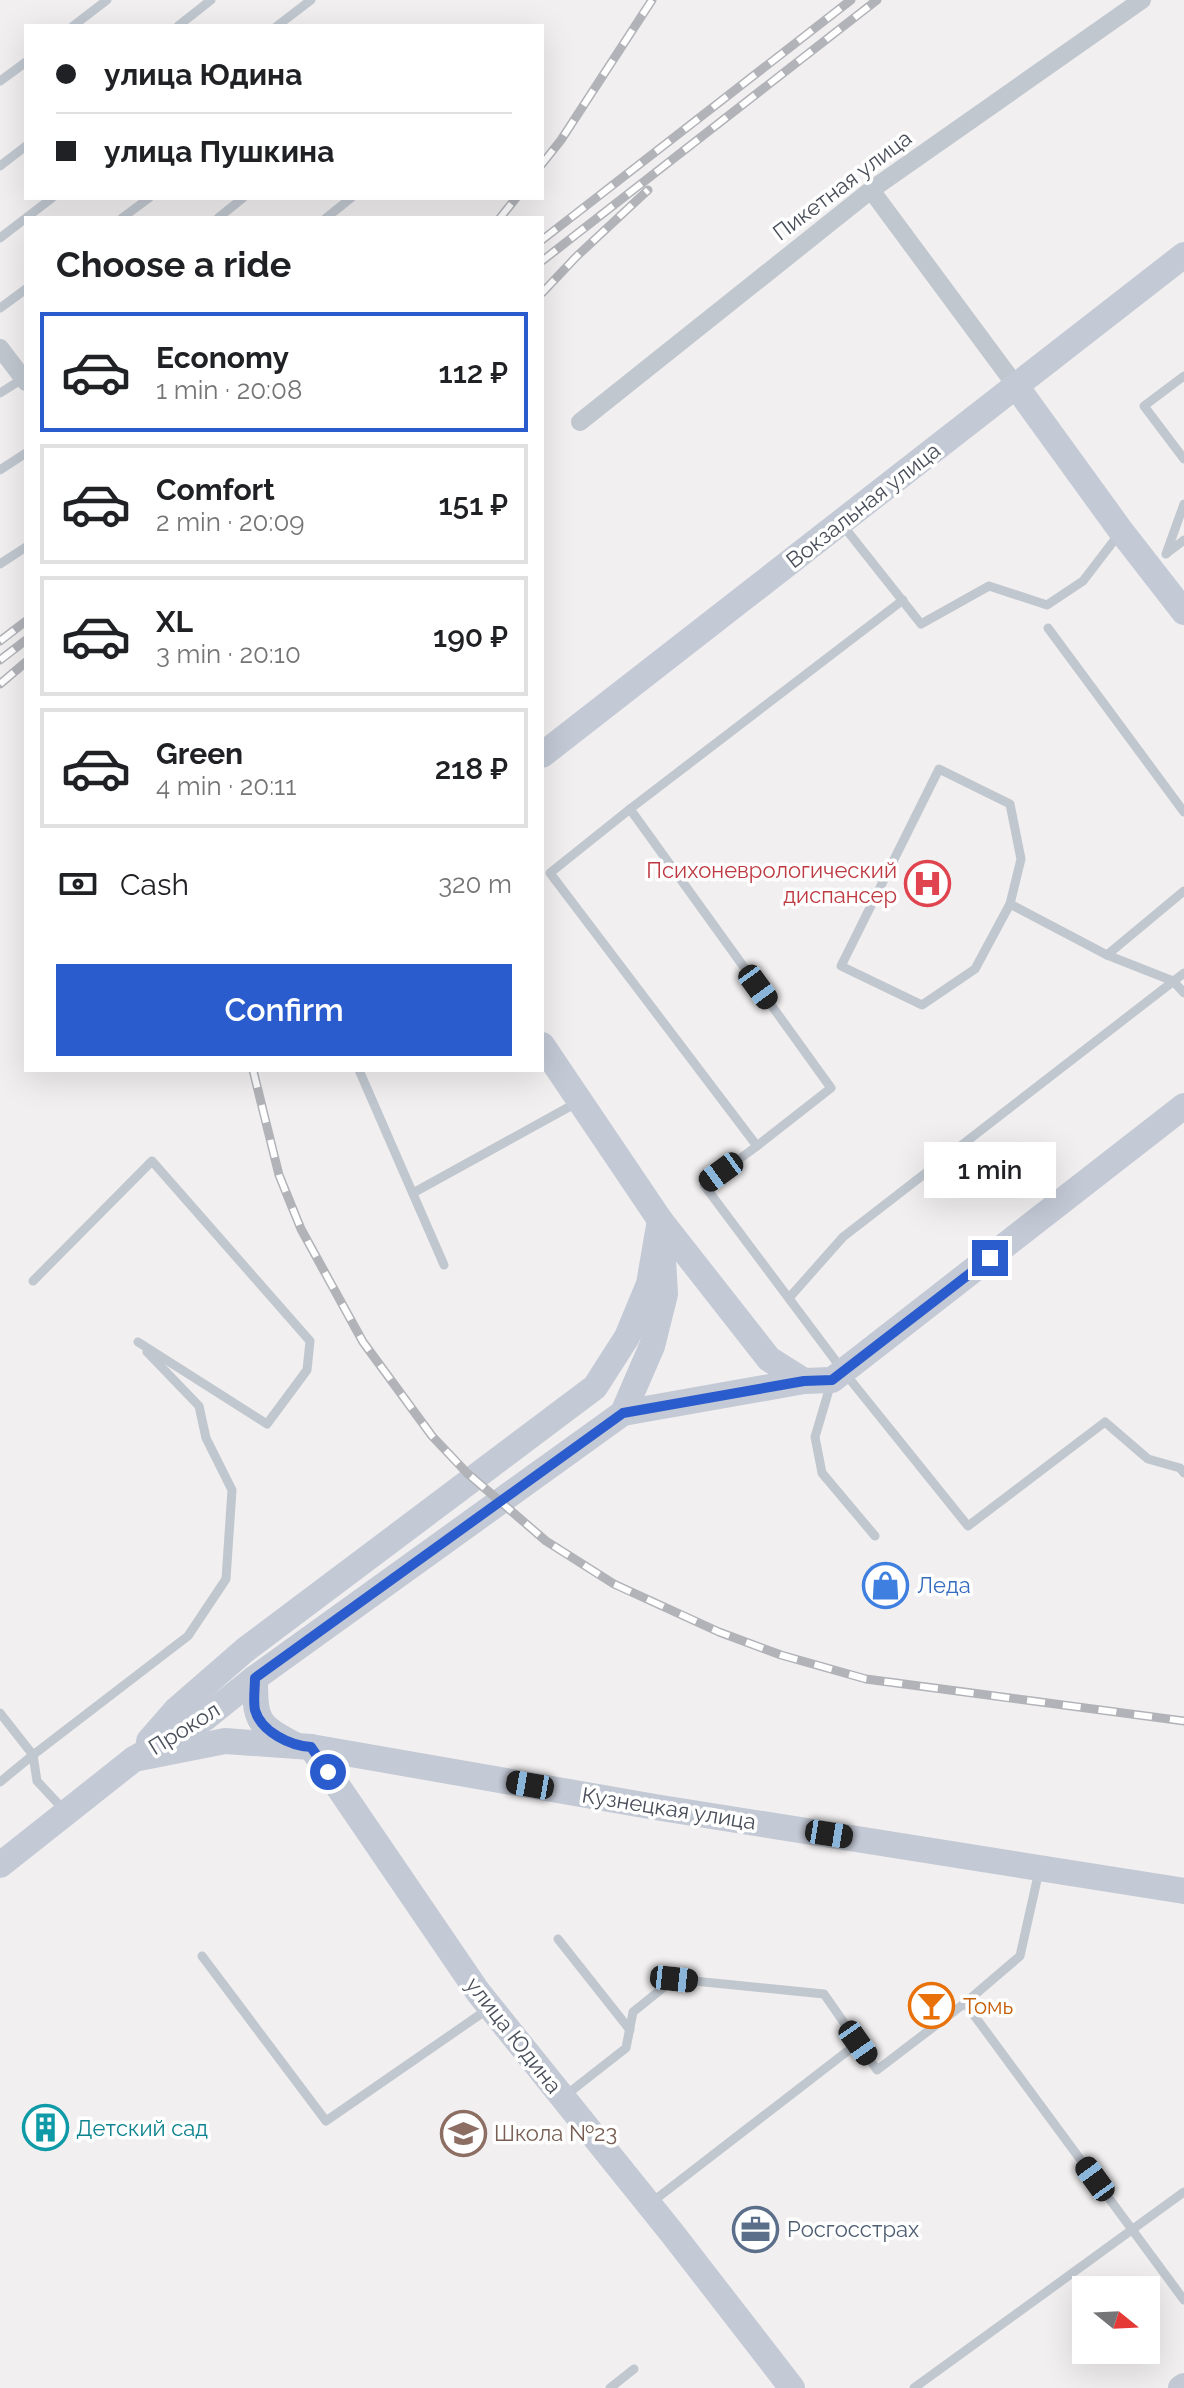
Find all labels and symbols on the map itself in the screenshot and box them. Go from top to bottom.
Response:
street label: Пикетная улица [768,125,916,245]
street label: Вокзальная улица [781,437,945,573]
place label: Психоневрологический диспансер [646,857,897,908]
hospital icon: Психоневрологический диспансер [904,859,952,907]
car [734,961,782,1013]
callout: 1 min [924,1142,1056,1198]
car [695,1148,747,1196]
route end [972,1240,1008,1276]
shop icon: Леда [862,1561,910,1609]
place label: Леда [917,1572,971,1598]
street label: Прокол [144,1696,224,1760]
route start [310,1754,346,1790]
car [504,1769,556,1801]
street label: Кузнецкая улица [580,1781,758,1835]
car [803,1818,855,1850]
car [649,1965,699,1993]
street label: улица Юдина [461,1972,567,2098]
bar icon: Томь [908,1982,956,2030]
place label: Томь [963,1993,1013,2019]
car [834,2016,882,2070]
building icon: Детский сад [21,2104,69,2152]
school or university icon: Школа №23 [439,2109,487,2157]
place label: Детский сад [76,2115,208,2141]
place label: Школа №23 [494,2120,617,2146]
car [1071,2153,1119,2205]
office icon: Росгосстрах [732,2205,780,2253]
place label: Росгосстрах [787,2216,919,2242]
north arrow [1072,2276,1160,2364]

